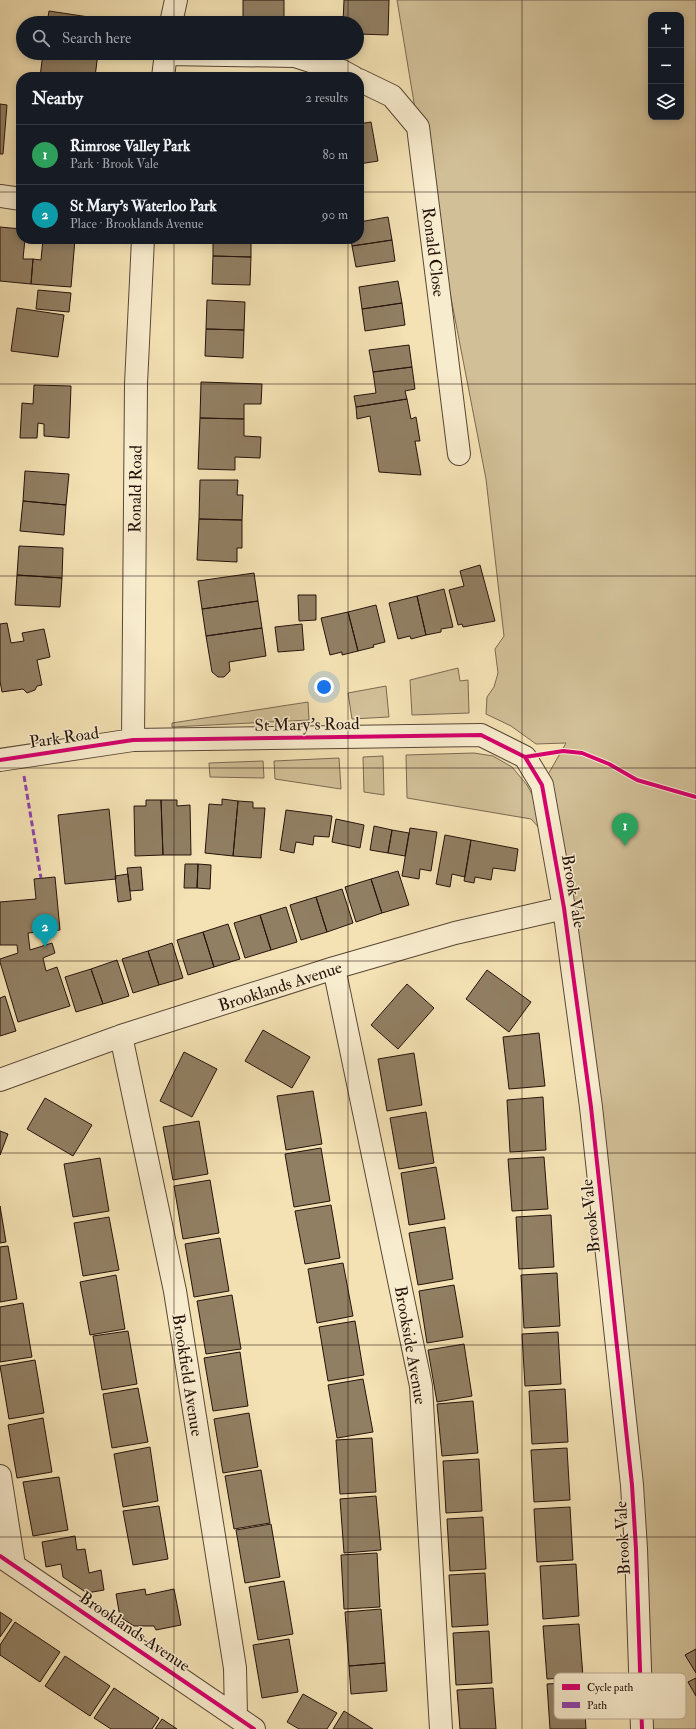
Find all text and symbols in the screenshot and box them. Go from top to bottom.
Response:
map controls [648,12,684,120]
button: + [648,12,684,48]
search box [16,16,364,60]
icon: search [30,27,52,49]
text: Search here [62,29,131,48]
button: − [648,48,684,84]
button: layers [648,84,684,120]
text: Nearby [32,88,83,109]
text: 2 results [305,90,348,106]
text: Rimrose Valley Park [70,137,190,156]
text: 1 [43,147,47,163]
text: 80 m [322,147,348,163]
text: Park · Brook Vale [70,156,159,172]
text: St Mary's Waterloo Park [70,197,217,216]
street label: Ronald Close [418,206,449,298]
text: 2 [42,207,48,223]
text: 90 m [322,207,348,223]
text: Place · Brooklands Avenue [70,216,204,232]
street label: Ronald Road [124,444,147,533]
your location [314,677,334,697]
street label: St Mary's Road [254,713,360,737]
street label: Park Road [28,722,101,753]
pin: 1 [612,813,638,846]
street label: Brook Vale [557,853,590,930]
pin: 2 [32,914,58,947]
street label: Brooklands Avenue [216,957,345,1016]
street label: Brook Vale [576,1178,605,1254]
street label: Brookside Avenue [390,1284,431,1406]
street label: Brookfield Avenue [167,1312,208,1438]
street label: Brook Vale [610,1500,635,1576]
street label: Brooklands Avenue [75,1587,194,1676]
legend [554,1673,686,1719]
text: Cycle path [587,1681,633,1695]
text: Path [587,1699,607,1712]

